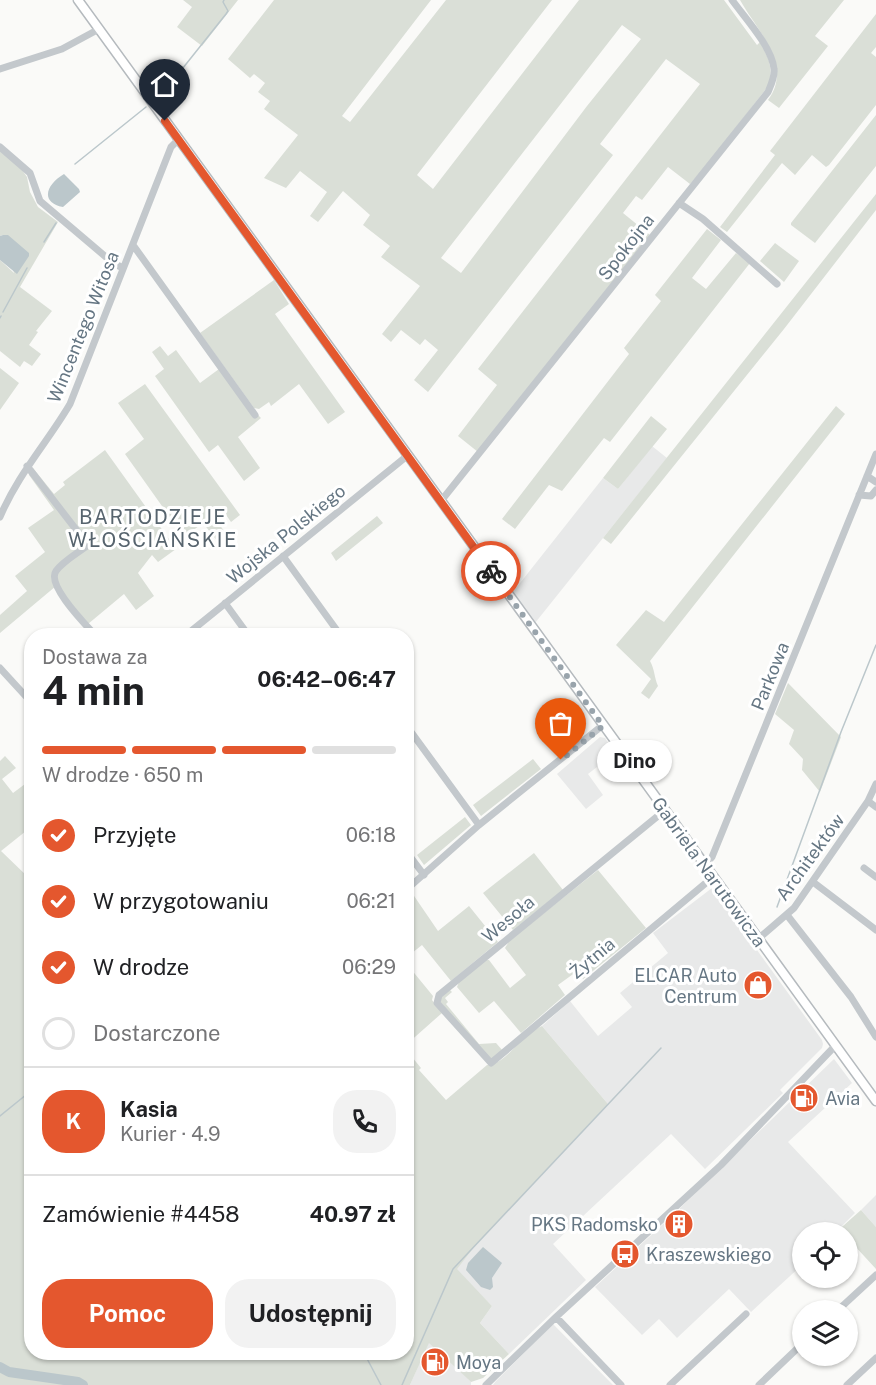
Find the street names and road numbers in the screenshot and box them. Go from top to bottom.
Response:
street label: Spokojna [594,210,658,284]
street label: Wincentego Witosa [43,248,123,406]
street label: Wojska Polskiego [223,480,349,588]
street label: Parkowa [747,639,793,713]
street label: Gabriela Narutowicza [648,793,770,951]
street label: Architektów [772,810,848,904]
street label: Wesoła [478,891,538,947]
street label: Żytnia [564,932,619,983]

